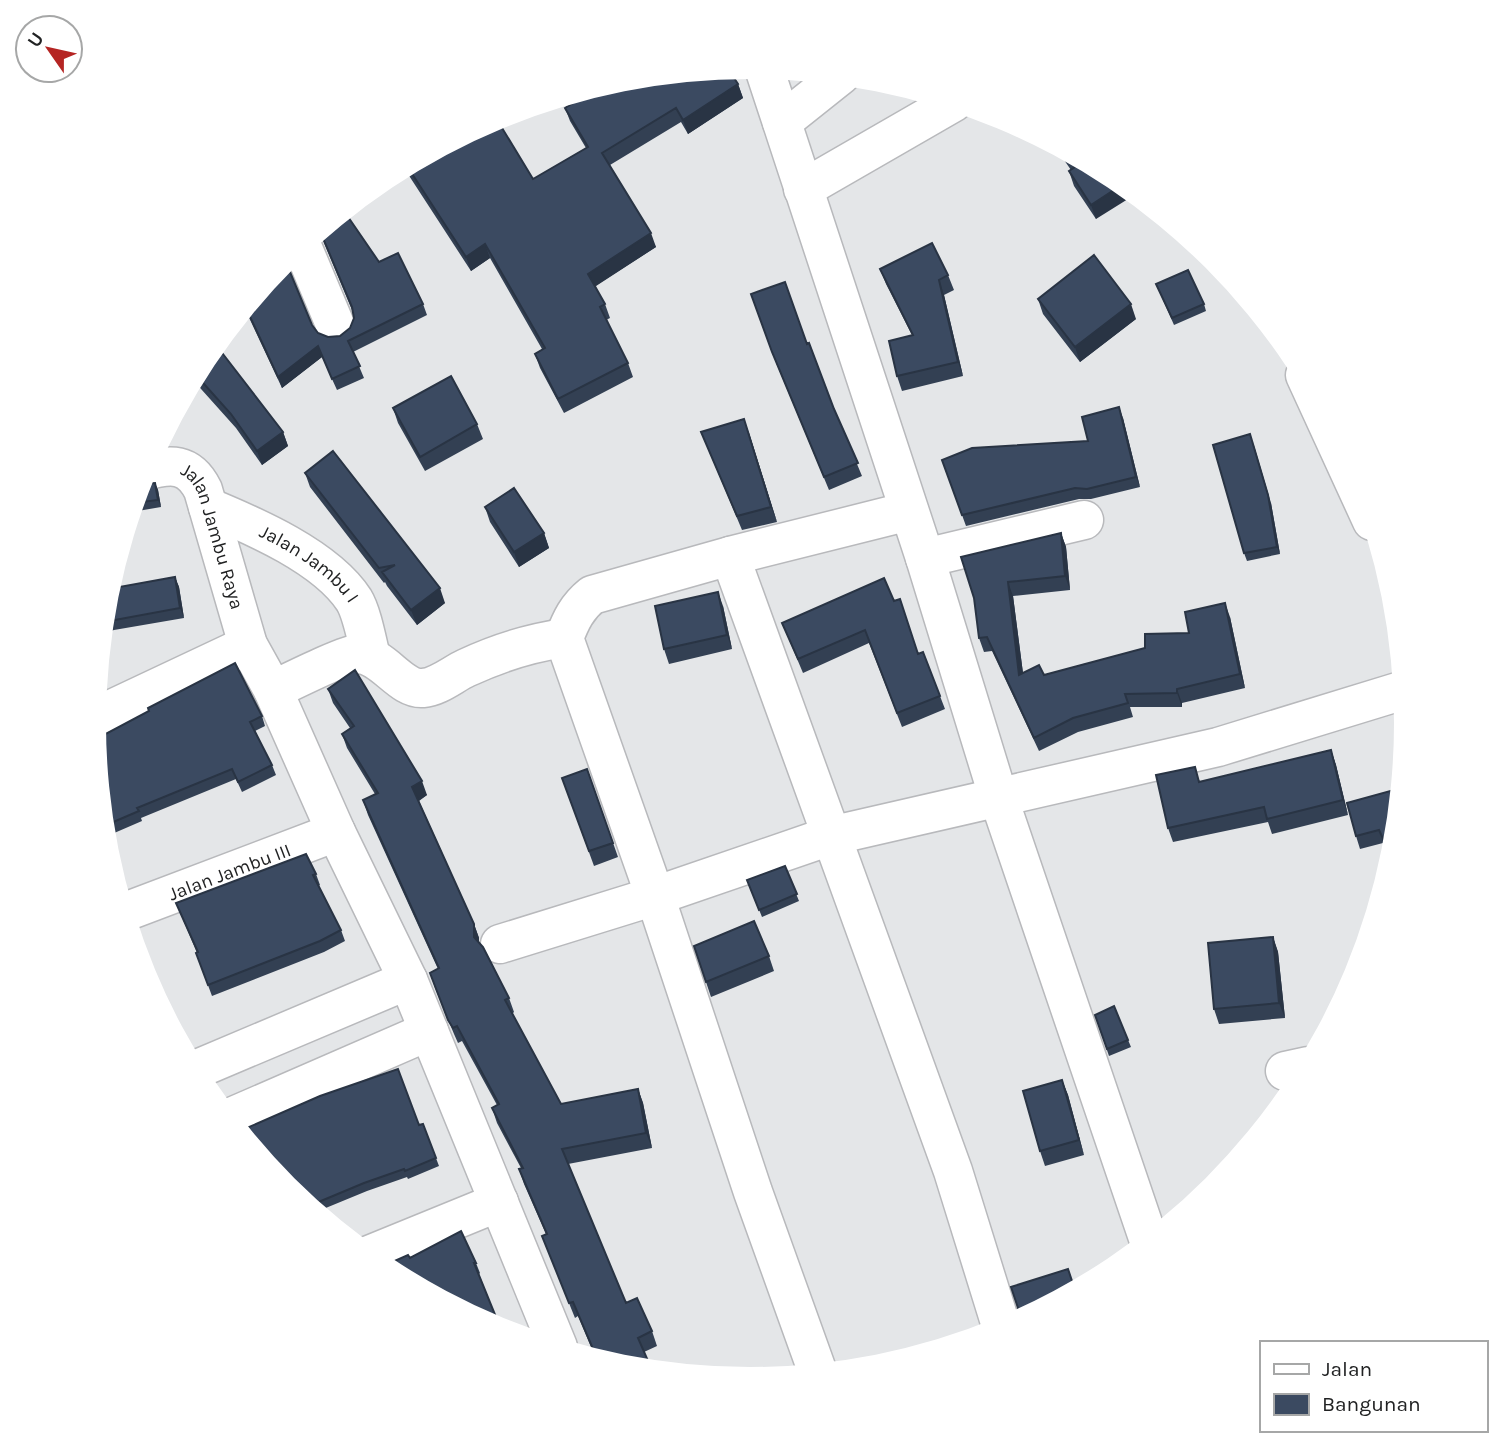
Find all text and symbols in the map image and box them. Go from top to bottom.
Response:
north arrow [14,14,84,84]
text: U [23,28,49,52]
street label: Jalan Jambu Raya [177,458,248,612]
street label: Jalan Jambu I [256,520,364,607]
street label: Jalan Jambu III [165,839,294,905]
legend [1260,1341,1487,1432]
text: Jalan [1322,1357,1372,1381]
text: Bangunan [1322,1392,1421,1416]

